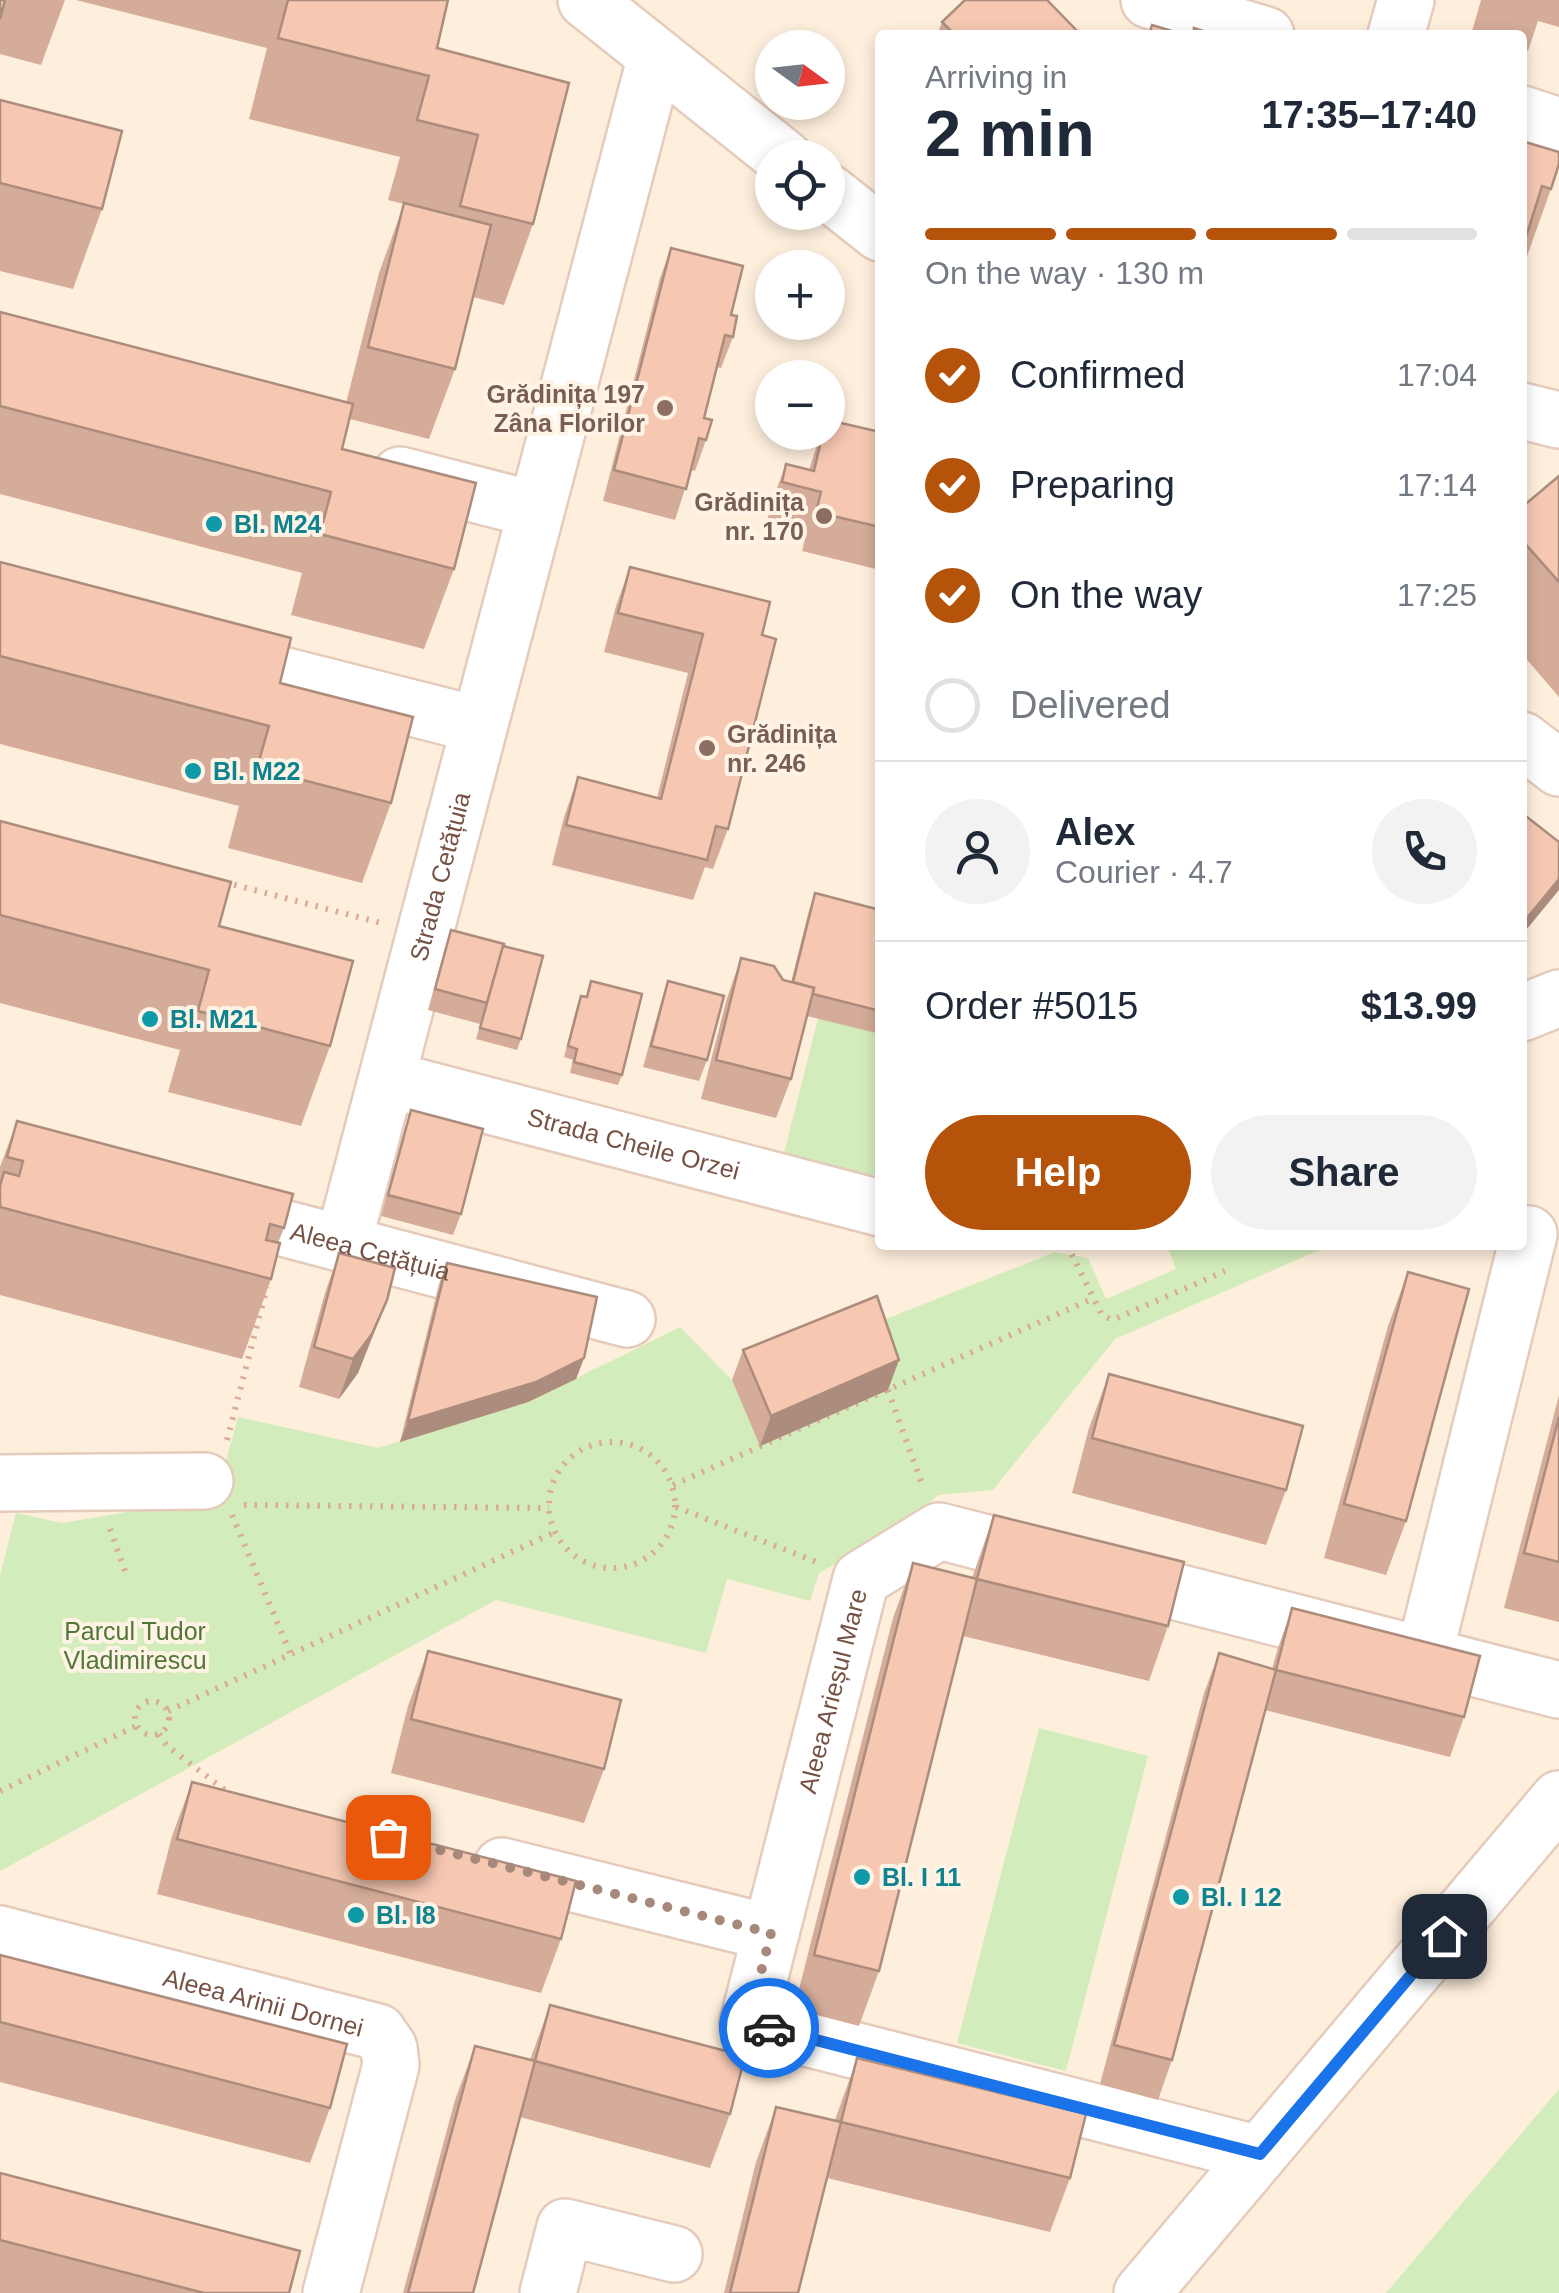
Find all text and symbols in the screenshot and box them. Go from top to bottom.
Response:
north arrow [755,30,845,120]
map controls [755,30,845,450]
text: Arriving in [925,59,1067,95]
text: 17:35–17:40 [1261,94,1477,136]
text: 2 min [925,97,1095,170]
button: locate [755,140,845,230]
button: + [755,250,845,340]
text: On the way · 130 m [925,255,1204,291]
icon: check [925,348,980,403]
text: Confirmed [1010,354,1185,396]
text: 17:04 [1397,357,1477,393]
button: − [755,360,845,450]
place label: Grădinița 197 Zâna Florilor [487,380,645,437]
marker: Grădinița 197 Zâna Florilor [654,397,676,419]
icon: check [925,458,980,513]
text: Preparing [1010,464,1175,506]
text: 17:14 [1397,467,1477,503]
place label: Grădinița nr. 170 [694,488,805,545]
marker: Grădinița nr. 170 [813,505,835,527]
place label: Bl. M24 [234,510,322,538]
marker: Bl. M24 [203,513,225,535]
icon: check [925,568,980,623]
text: On the way [1010,574,1202,616]
text: 17:25 [1397,577,1477,613]
text: Delivered [1010,684,1171,726]
place label: Grădinița nr. 246 [727,720,838,777]
marker: Grădinița nr. 246 [696,737,718,759]
place label: Bl. M22 [213,757,301,785]
marker: Bl. M22 [182,760,204,782]
street label: Strada Cetățuia [404,789,476,964]
button: person [925,799,1030,904]
button: phone [1372,799,1477,904]
text: Alex [1055,811,1135,853]
text: Courier · 4.7 [1055,854,1233,890]
text: Order #5015 [925,985,1138,1027]
text: $13.99 [1361,985,1477,1027]
place label: Bl. M21 [170,1005,258,1033]
marker: Bl. M21 [139,1008,161,1030]
street label: Strada Cheile Orzei [525,1102,743,1185]
button: Help [925,1115,1191,1230]
button: Share [1211,1115,1477,1230]
street label: Aleea Cetățuia [288,1217,454,1286]
street label: Aleea Arieșul Mare [793,1586,872,1796]
park label: Parcul Tudor Vladimirescu [63,1617,207,1674]
pin [346,1795,431,1880]
icon: bag [361,1810,416,1865]
place label: Bl. I 11 [882,1863,961,1891]
marker: Bl. I 11 [851,1866,873,1888]
place label: Bl. I 12 [1201,1883,1282,1911]
marker: Bl. I 12 [1170,1886,1192,1908]
pin [1402,1894,1487,1979]
place label: Bl. I8 [376,1901,436,1929]
marker: Bl. I8 [345,1904,367,1926]
icon: home [1417,1909,1472,1964]
street label: Aleea Arinii Dornei [160,1963,366,2042]
courier [719,1978,819,2078]
icon: car [742,2001,797,2056]

